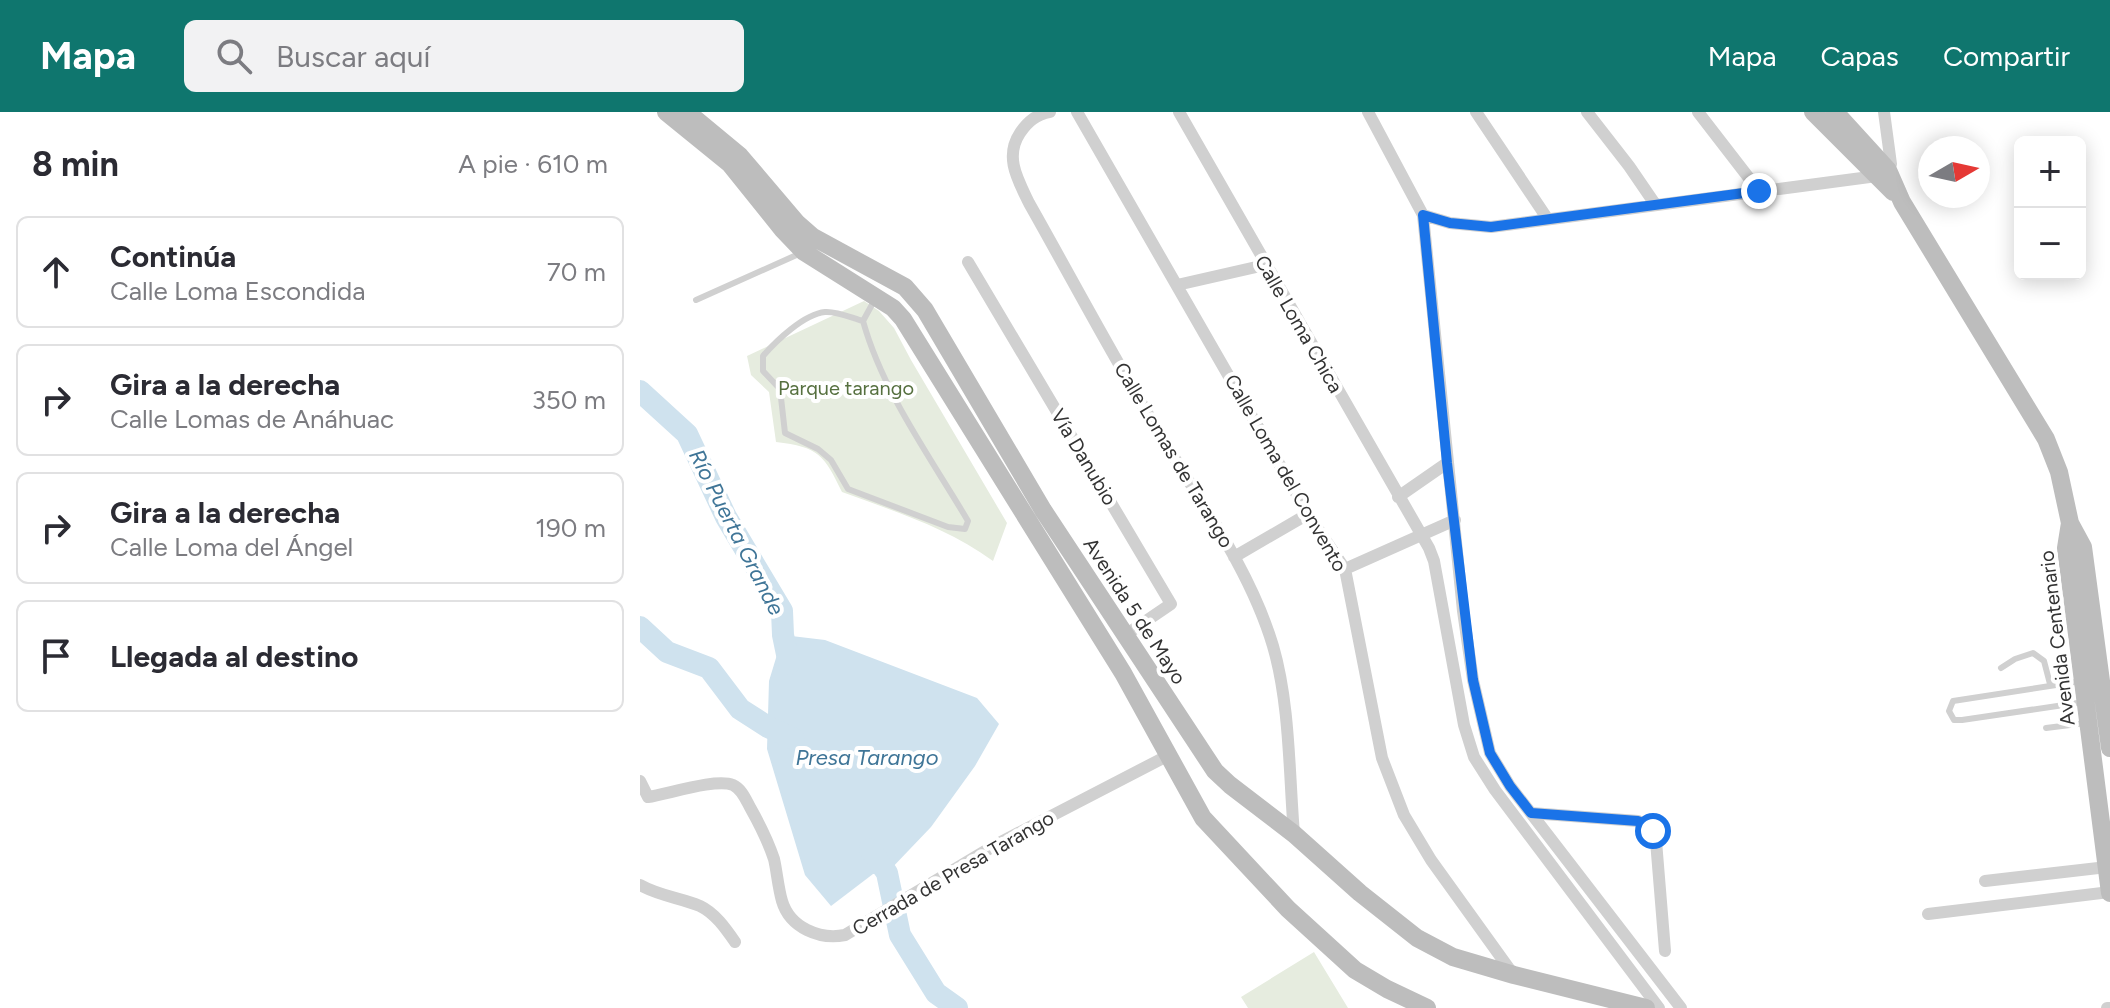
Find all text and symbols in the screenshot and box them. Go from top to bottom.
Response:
search box [184,20,744,92]
text: Mapa [40,33,136,79]
icon: search [212,34,256,78]
text: Buscar aquí [276,38,430,75]
text: Mapa [1708,39,1777,73]
text: Capas [1821,39,1899,73]
text: Compartir [1943,39,2070,73]
north arrow [1918,136,1990,208]
map controls [2014,136,2086,280]
button: + [2014,136,2086,208]
text: 8 min [32,144,119,185]
text: A pie · 610 m [458,148,608,180]
route end [1741,173,1777,209]
button: − [2014,208,2086,280]
text: Continúa [110,238,236,275]
icon: ahead [34,250,78,294]
street label: Calle Loma Chica [1250,251,1348,397]
text: 70 m [547,256,606,288]
text: Calle Loma Escondida [110,275,365,307]
street label: Calle Lomas de Tarango [1109,358,1239,552]
text: Gira a la derecha [110,366,340,403]
street label: Calle Loma del Convento [1220,370,1352,576]
park label: Parque tarango [778,376,914,400]
icon: right [34,378,78,422]
text: 350 m [532,384,606,416]
text: Calle Lomas de Anáhuac [110,403,394,435]
street label: Vía Danubio [1046,405,1122,509]
water label: Río Puerta Grande [683,445,790,620]
text: Gira a la derecha [110,494,340,531]
icon: right [34,506,78,550]
text: 190 m [535,512,606,544]
text: Calle Loma del Ángel [110,531,353,563]
street label: Avenida 5 de Mayo [1079,533,1191,689]
street label: Avenida Centenario [2034,549,2080,727]
icon: arrive [34,634,78,678]
text: Llegada al destino [110,638,358,675]
water label: Presa Tarango [796,744,939,771]
street label: Cerrada de Presa Tarango [848,805,1058,941]
route start [1635,813,1671,849]

